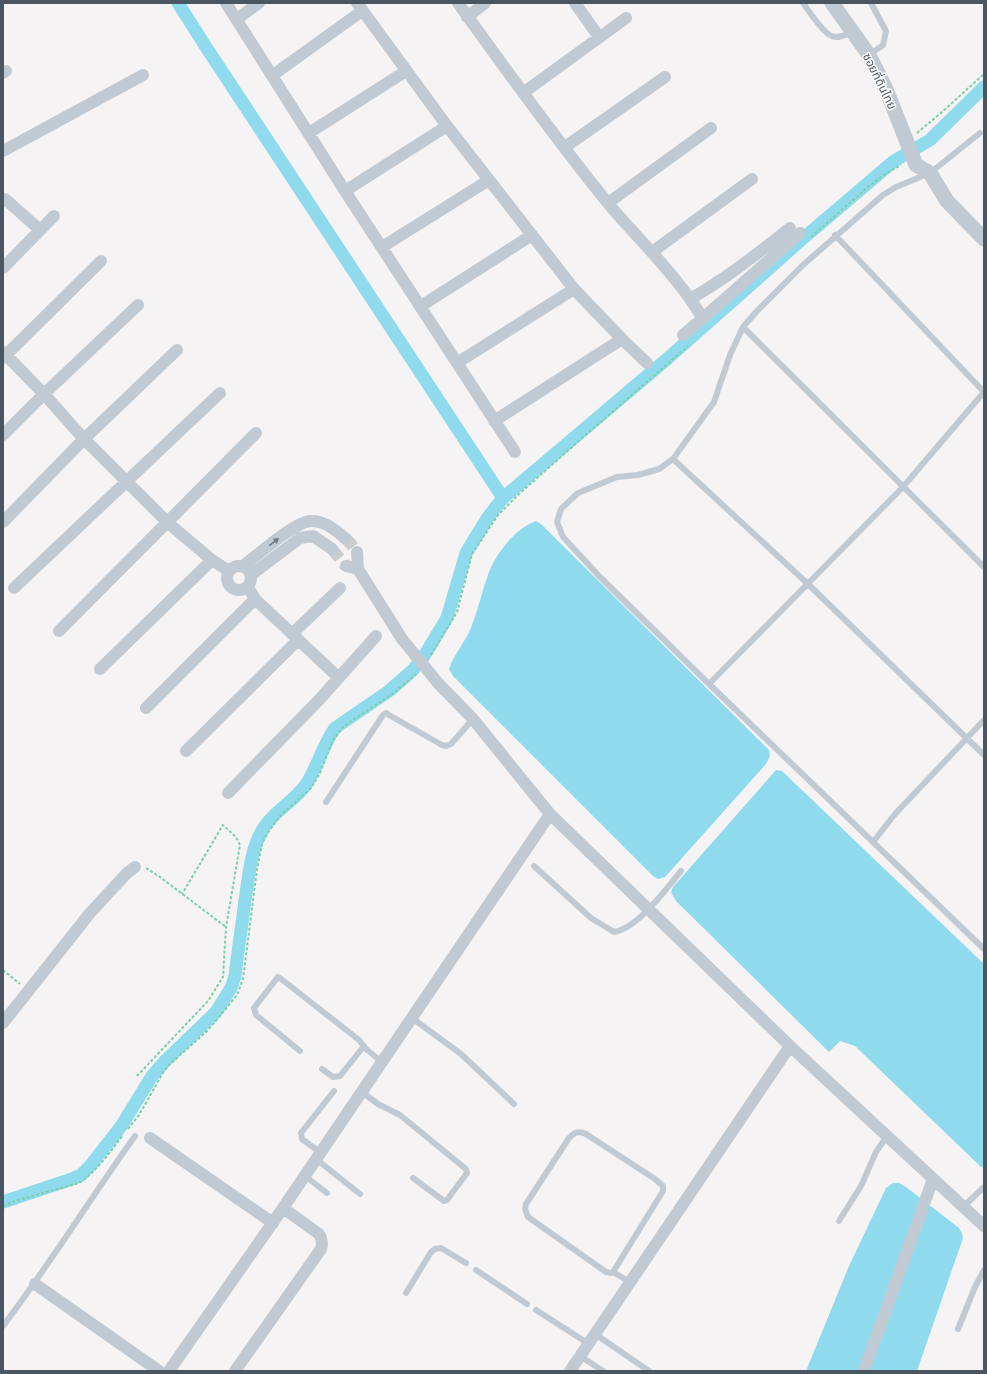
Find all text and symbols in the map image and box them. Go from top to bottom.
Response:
street label: ซอยที่ดินไทย [858,49,902,113]
one-way arrow [269,538,280,547]

